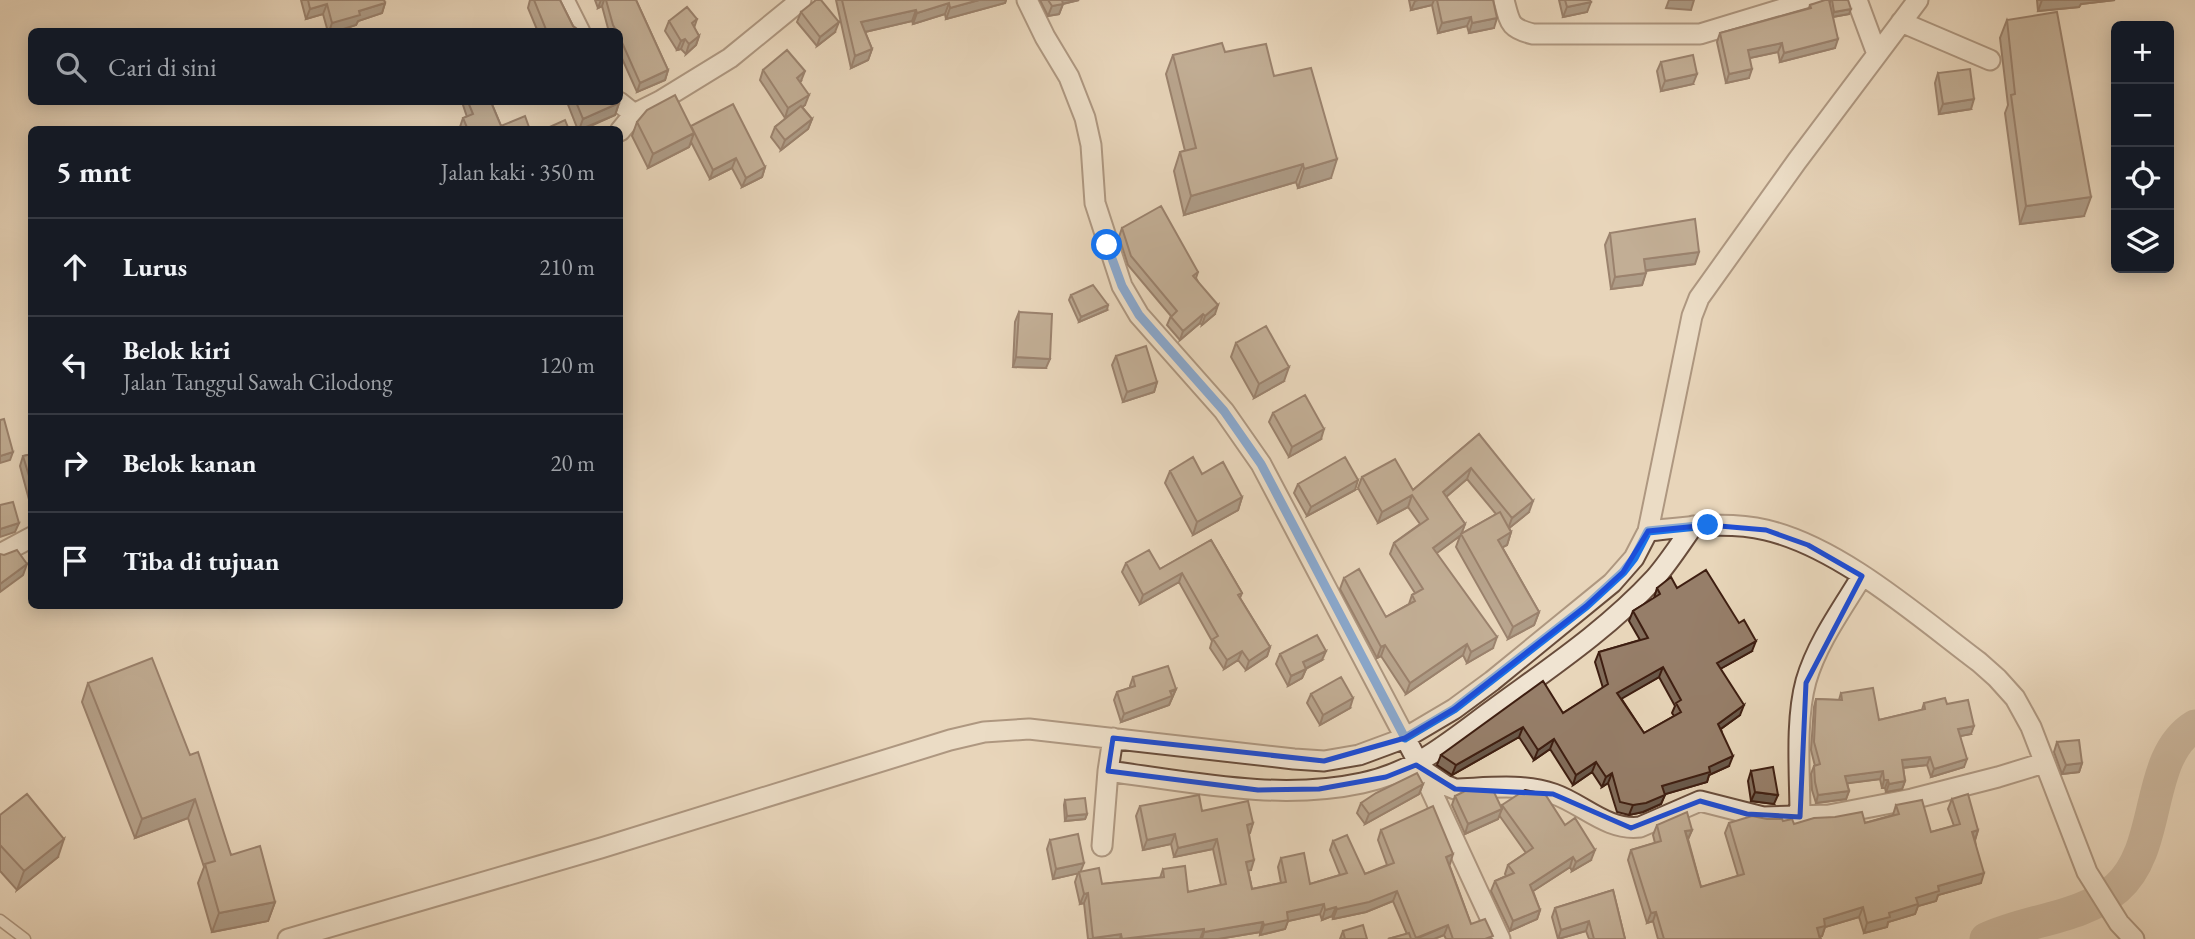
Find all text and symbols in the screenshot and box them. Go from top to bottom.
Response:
map controls [2111,21,2174,273]
button: + [2111,21,2174,84]
search box [28,28,623,105]
icon: search [52,48,90,86]
text: Cari di sini [108,50,217,84]
button: − [2111,84,2174,147]
button: locate [2111,147,2174,210]
text: 5 mnt [56,152,131,191]
text: Jalan kaki · 350 m [441,157,595,187]
button: layers [2111,210,2174,273]
route start [1091,229,1122,260]
icon: ahead [56,248,94,286]
text: Lurus [123,250,187,284]
text: 210 m [539,252,595,282]
text: Belok kiri [123,333,230,367]
icon: left [56,346,94,384]
text: 120 m [539,350,595,380]
text: Jalan Tanggul Sawah Cilodong [123,367,393,397]
icon: right [56,444,94,482]
text: Belok kanan [123,446,257,480]
text: 20 m [550,448,595,478]
route end [1692,509,1723,540]
icon: arrive [56,542,94,580]
text: Tiba di tujuan [123,544,279,578]

